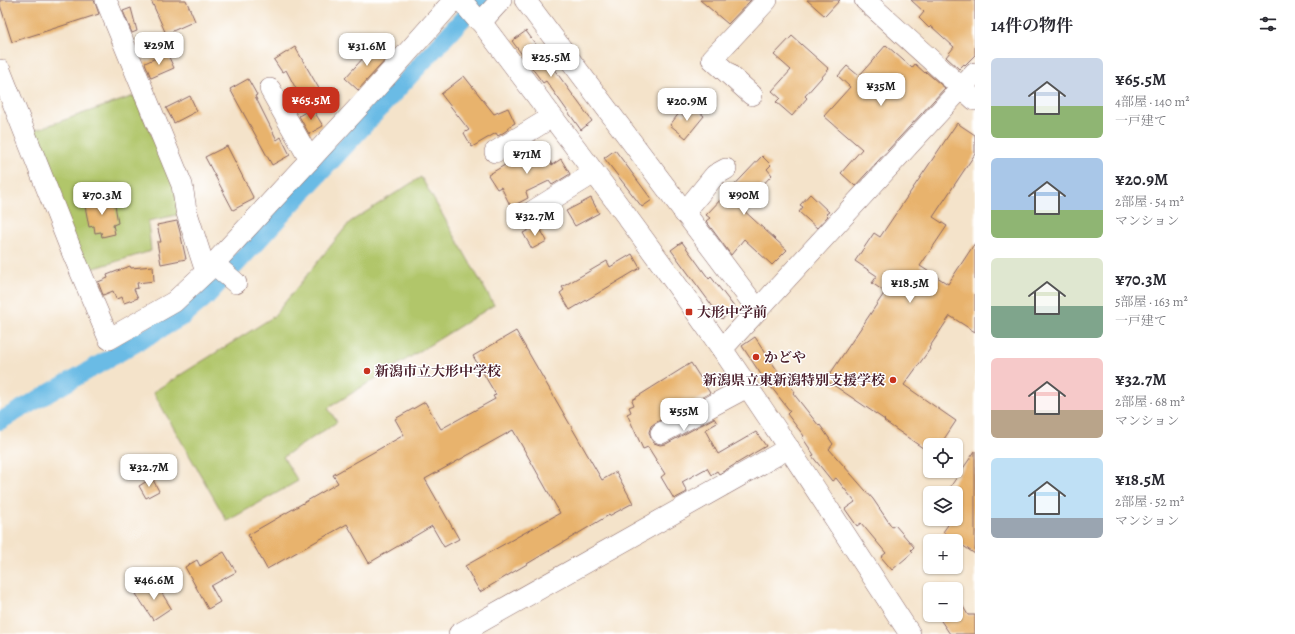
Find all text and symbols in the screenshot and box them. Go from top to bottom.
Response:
icon: filters [1257,13,1279,35]
text: 14件の物件 [991,14,1073,37]
pin: ¥29M [135,32,183,66]
pin: ¥31.6M [334,33,400,67]
text: ¥29M [144,36,174,53]
text: ¥31.6M [348,37,386,54]
pin: ¥25.5M [518,44,584,78]
text: ¥25.5M [531,48,571,65]
text: ¥65.5M [1115,68,1166,91]
pin: ¥35M [857,73,905,107]
icon: home [1023,74,1071,122]
text: ¥35M [866,77,896,94]
pin: ¥65.5M [278,87,344,121]
pin: ¥20.9M [654,88,720,122]
text: ¥65.5M [291,91,331,108]
text: ¥20.9M [667,92,707,109]
text: 4部屋 · 140 m² [1115,93,1190,110]
text: 一戸建て [1115,112,1167,129]
pin: ¥71M [503,141,551,175]
text: ¥71M [513,145,541,162]
text: ¥20.9M [1115,168,1168,191]
icon: home [1023,174,1071,222]
pin: ¥70.3M [69,182,135,216]
pin: ¥90M [720,182,768,216]
text: ¥70.3M [82,186,122,203]
text: ¥90M [729,186,759,203]
text: 2部屋 · 54 m² [1115,193,1184,210]
pin: ¥32.7M [502,203,568,237]
text: ¥32.7M [515,207,555,224]
text: マンション [1115,212,1179,229]
text: ¥70.3M [1115,268,1167,291]
pin: ¥18.5M [877,270,943,304]
text: ¥18.5M [891,274,929,291]
icon: home [1023,274,1071,322]
text: 5部屋 · 163 m² [1115,293,1188,310]
place label: 大形中学前 [697,303,767,322]
marker: 大形中学前 [684,307,694,317]
text: 一戸建て [1115,312,1167,329]
place label: かどや [764,348,806,367]
marker: かどや [751,352,761,362]
place label: 新潟市立大形中学校 [375,362,501,381]
marker: 新潟市立大形中学校 [362,366,372,376]
text: ¥32.7M [1115,368,1167,391]
place label: 新潟県立東新潟特別支援学校 [703,371,885,390]
icon: home [1023,374,1071,422]
marker: 新潟県立東新潟特別支援学校 [888,375,898,385]
text: 2部屋 · 68 m² [1115,393,1185,410]
pin: ¥55M [660,398,708,432]
text: ¥55M [669,402,699,419]
text: マンション [1115,412,1179,429]
map controls [923,438,963,622]
button: locate [923,438,963,478]
pin: ¥32.7M [116,454,182,488]
text: ¥32.7M [129,458,169,475]
text: ¥18.5M [1115,468,1165,491]
icon: home [1023,474,1071,522]
button: layers [923,486,963,526]
text: 2部屋 · 52 m² [1115,493,1184,510]
text: マンション [1115,512,1179,529]
button: + [923,534,963,574]
pin: ¥46.6M [121,567,187,601]
text: ¥46.6M [134,571,174,588]
button: − [923,582,963,622]

